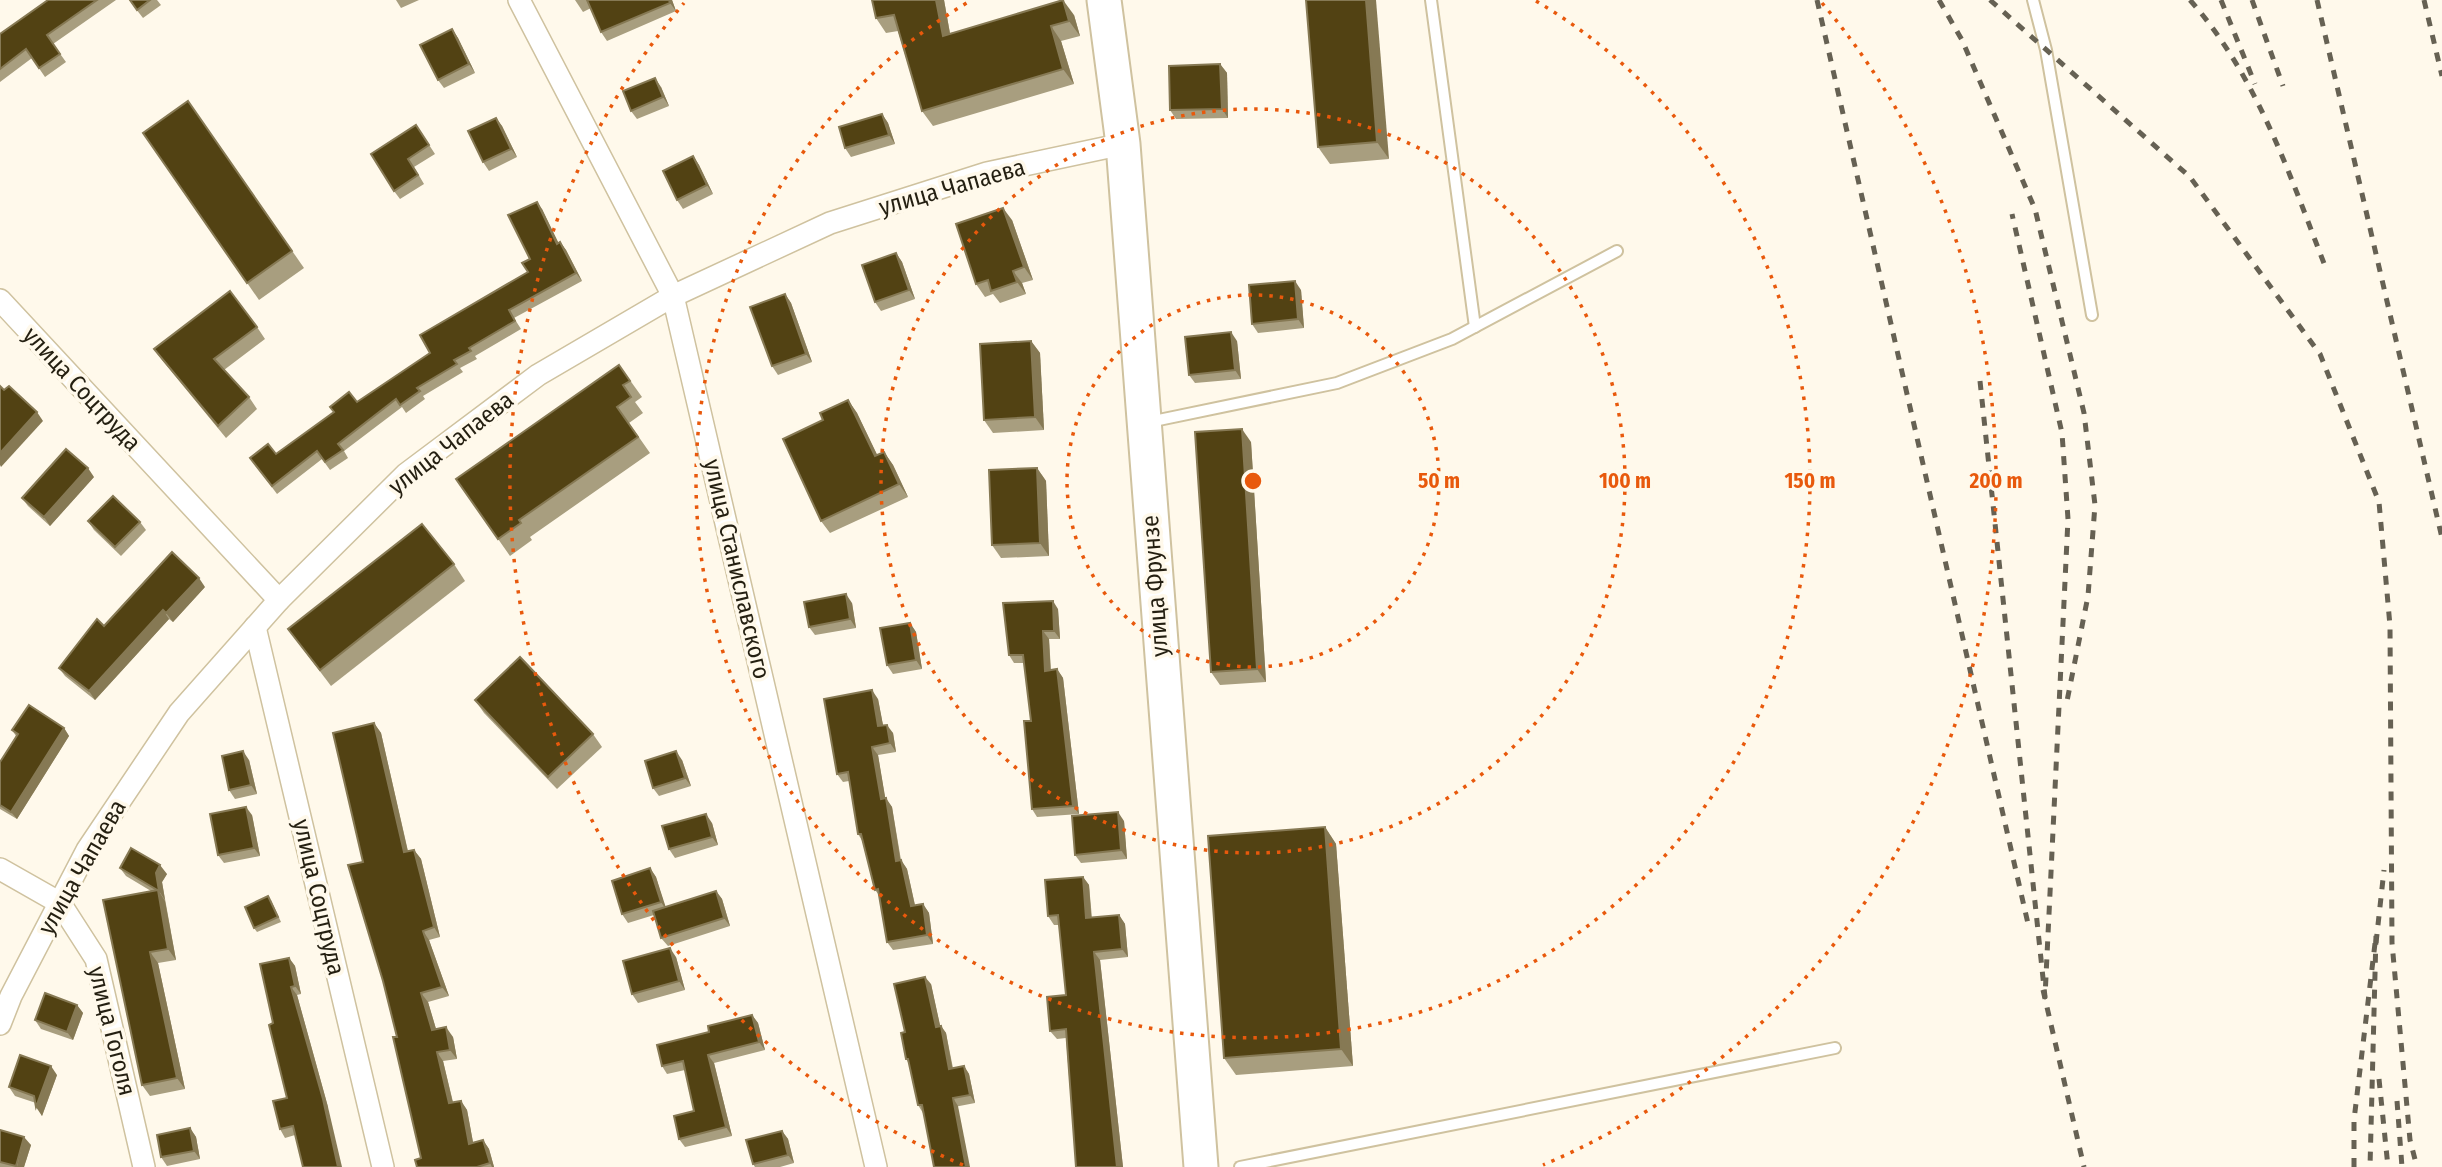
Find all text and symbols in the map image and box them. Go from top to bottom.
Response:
street label: улица Чапаева [876,153,1028,221]
street label: улица Соцтруда [17,321,147,457]
street label: улица Чапаева [383,386,519,500]
street label: улица Станиславского [698,456,776,682]
text: 50 m [1418,468,1460,494]
text: 100 m [1599,468,1651,494]
text: 150 m [1784,468,1836,494]
text: 200 m [1968,468,2023,494]
centre of rings [1241,469,1265,493]
street label: улица Фрунзе [1136,514,1174,658]
street label: улица Чапаева [32,795,132,939]
street label: улица Соцтруда [287,816,351,978]
street label: улица Гоголя [82,963,142,1099]

